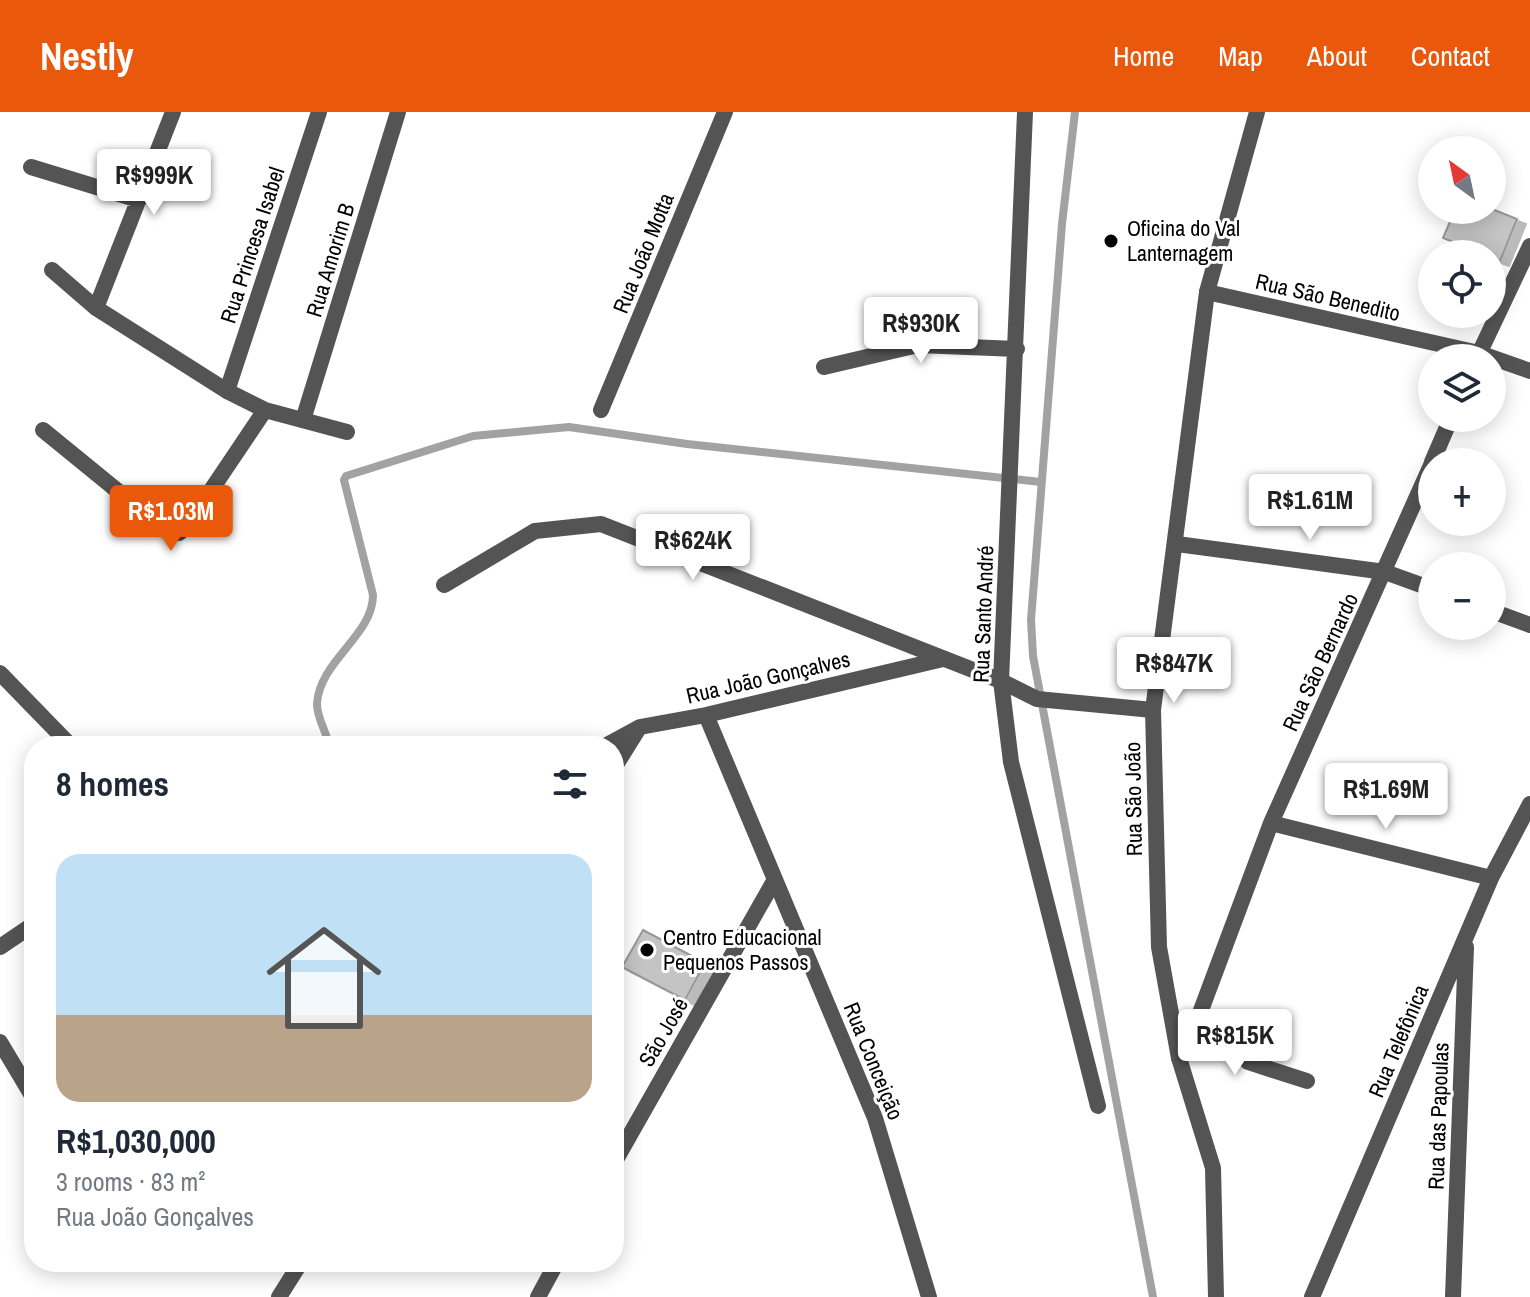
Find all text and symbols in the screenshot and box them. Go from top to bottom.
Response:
text: Nestly [40,31,134,82]
text: Home [1113,37,1174,75]
text: Map [1218,37,1263,75]
text: About [1307,37,1367,75]
text: Contact [1411,37,1490,75]
north arrow [1418,136,1506,224]
map controls [1418,136,1506,640]
pin: R$999K [89,149,219,217]
text: R$999K [115,157,193,192]
street label: Rua Princesa Isabel [213,163,291,327]
street label: Rua João Motta [605,188,681,318]
street label: Rua Amorim B [299,200,361,320]
place label: Oficina do Val Lanternagem [1127,213,1240,268]
marker: Oficina do Val Lanternagem [1102,232,1120,250]
button: locate [1418,240,1506,328]
street label: Rua São Benedito [1253,266,1403,328]
pin: R$930K [856,297,986,365]
text: R$930K [882,305,960,340]
button: layers [1418,344,1506,432]
button: + [1418,448,1506,536]
pin: R$1.61M [1236,474,1384,542]
text: R$1.61M [1267,482,1353,517]
pin: R$1.03M [97,485,245,553]
text: R$1.03M [128,493,214,528]
pin: R$624K [628,514,758,582]
text: R$624K [654,522,732,557]
street label: Rua Santo André [966,545,1000,683]
button: − [1418,552,1506,640]
street label: Rua São Bernardo [1275,588,1365,736]
pin: R$847K [1109,637,1239,705]
street label: Rua João Gonçalves [683,644,853,710]
text: R$847K [1135,645,1213,680]
street label: Rua São João [1117,742,1149,856]
text: 8 homes [56,761,169,807]
icon: filters [548,762,592,806]
pin: R$1.69M [1312,763,1460,831]
text: R$1.69M [1343,771,1429,806]
icon: home [252,906,396,1050]
place label: Centro Educacional Pequenos Passos [663,922,821,977]
marker: Centro Educacional Pequenos Passos [638,941,656,959]
street label: Rua Telefônica [1361,980,1435,1102]
street label: São José [631,992,695,1072]
street label: Rua Conceição [837,998,911,1124]
pin: R$815K [1170,1009,1300,1077]
text: R$815K [1196,1017,1274,1052]
street label: Rua das Papoulas [1420,1042,1456,1190]
text: R$1,030,000 [56,1118,216,1164]
text: 3 rooms · 83 m² [56,1164,205,1199]
text: Rua João Gonçalves [56,1199,254,1234]

